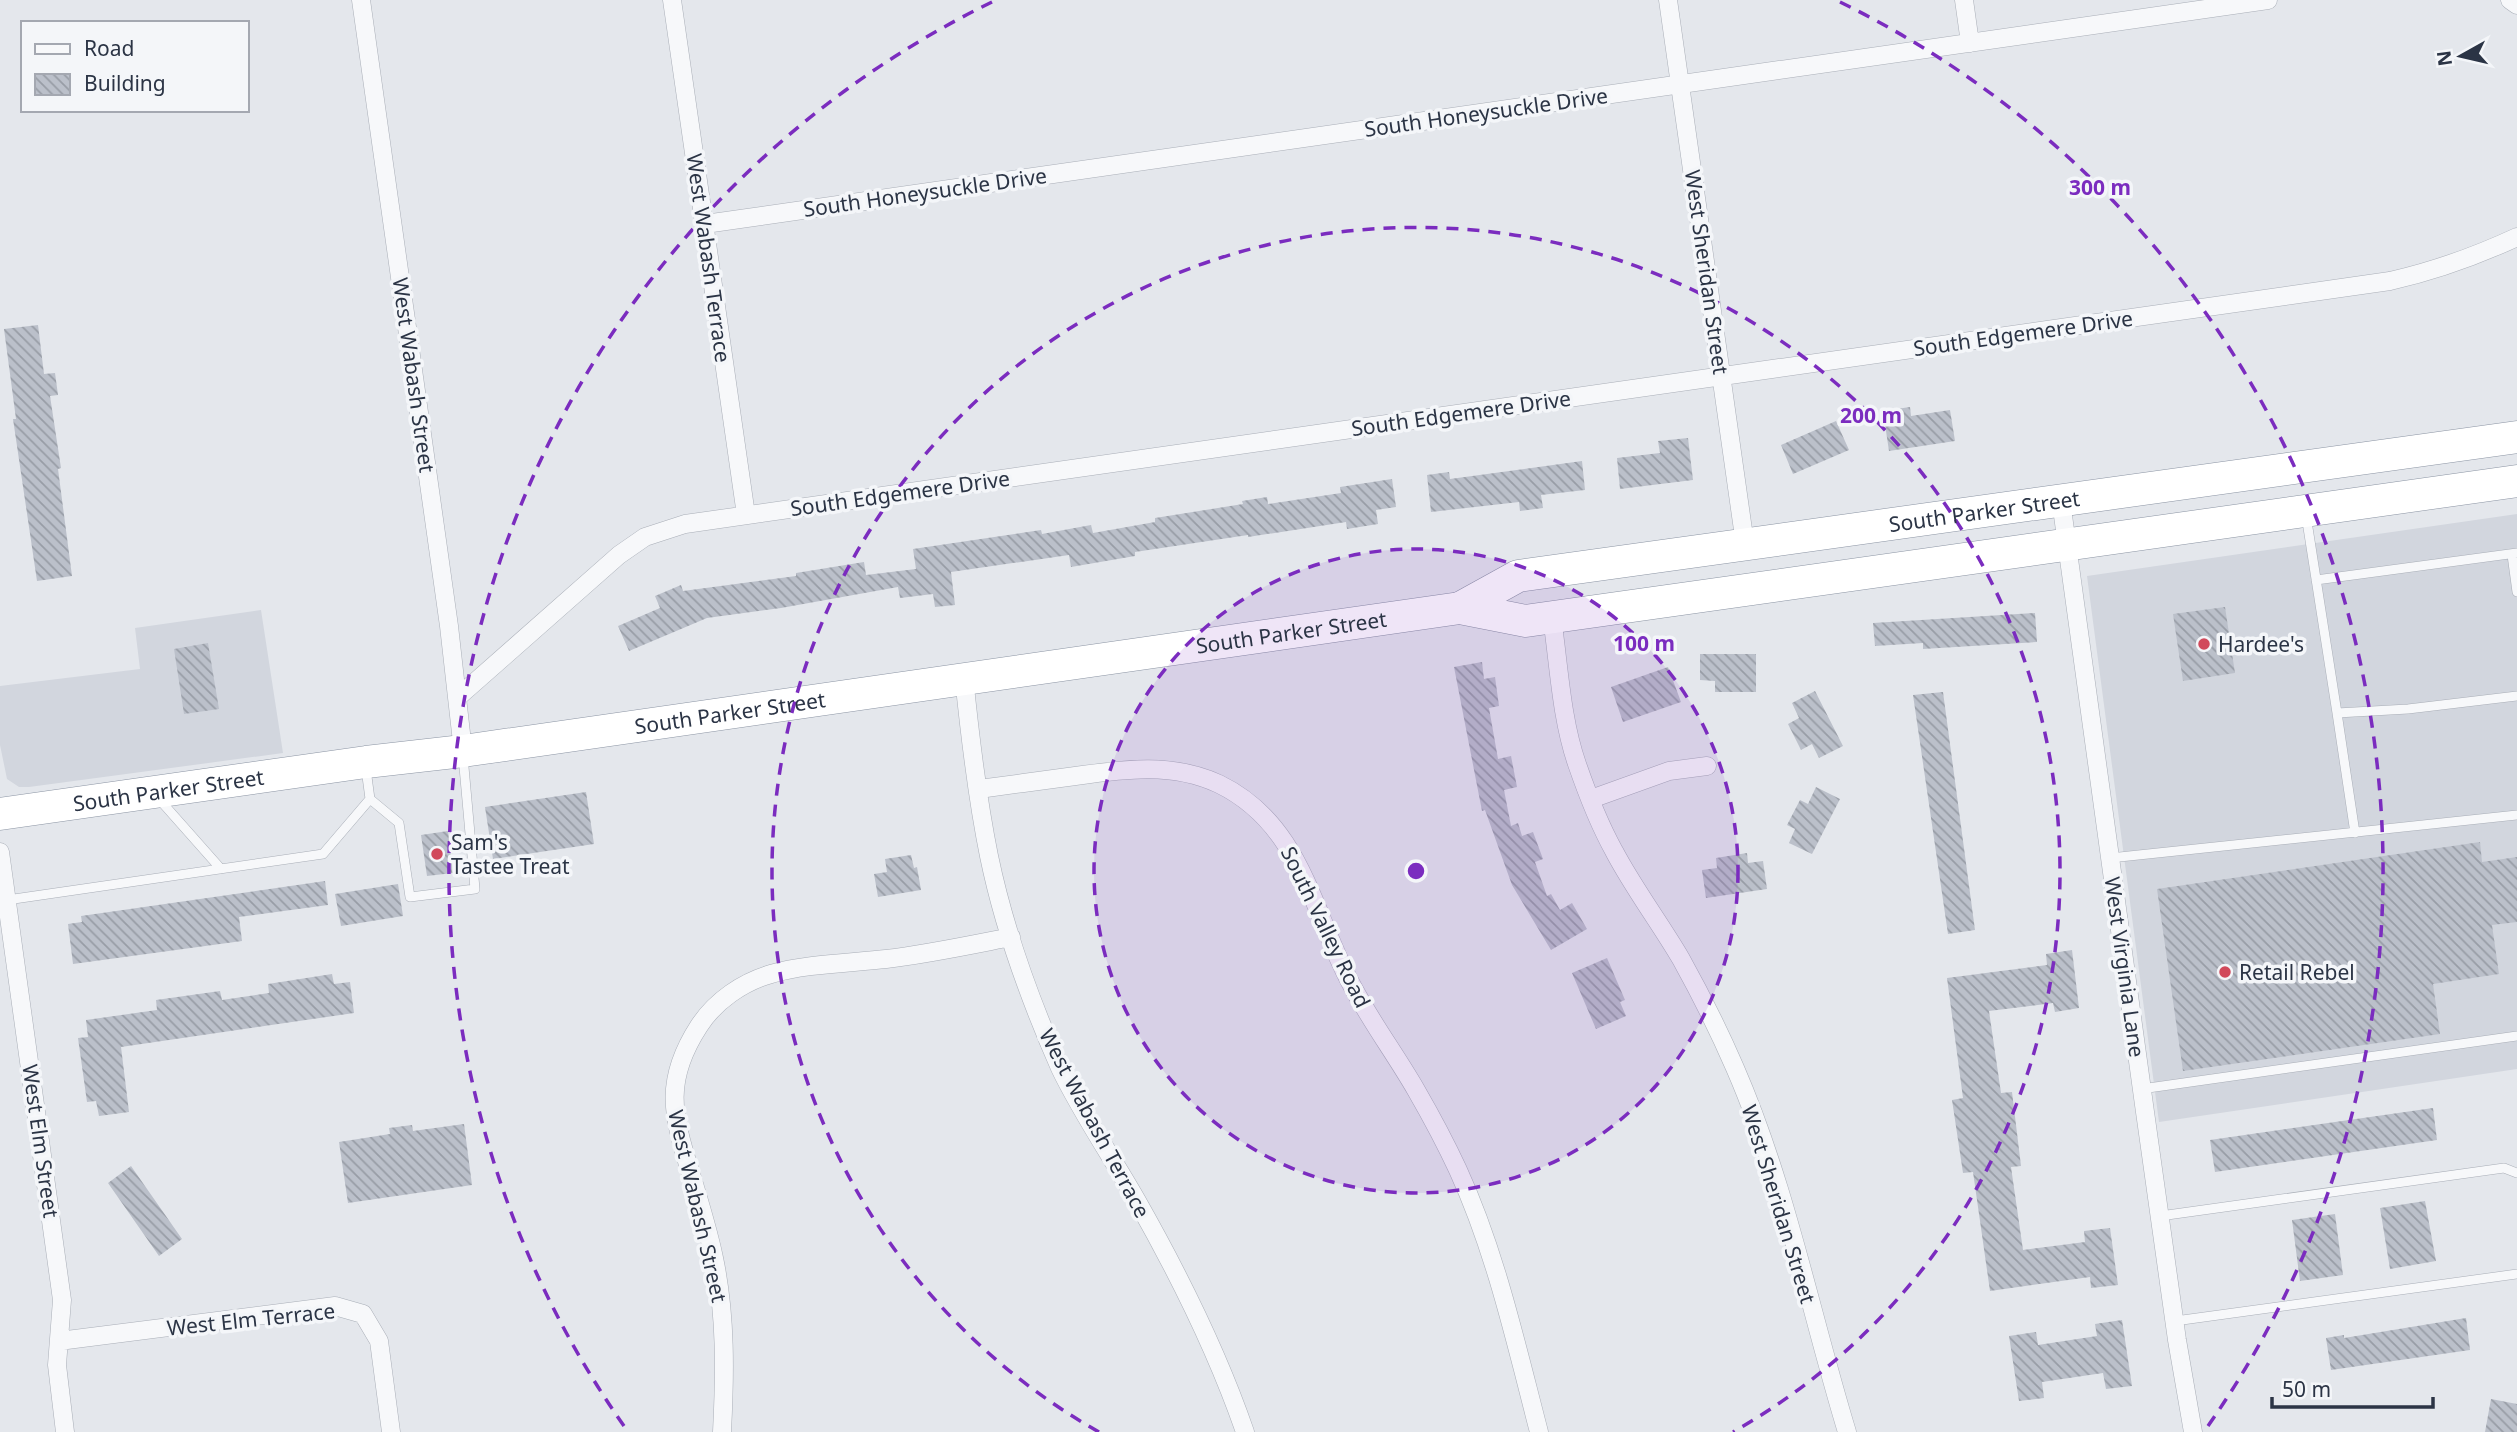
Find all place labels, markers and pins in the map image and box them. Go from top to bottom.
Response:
place label: Hardee's [2218,630,2304,658]
marker: Hardee's [2196,636,2212,652]
place label: Sam's Tastee Treat [451,828,570,880]
marker: Sam's Tastee Treat [429,846,445,862]
centre of rings [1404,859,1428,883]
place label: Retail Rebel [2239,958,2355,986]
marker: Retail Rebel [2217,964,2233,980]

